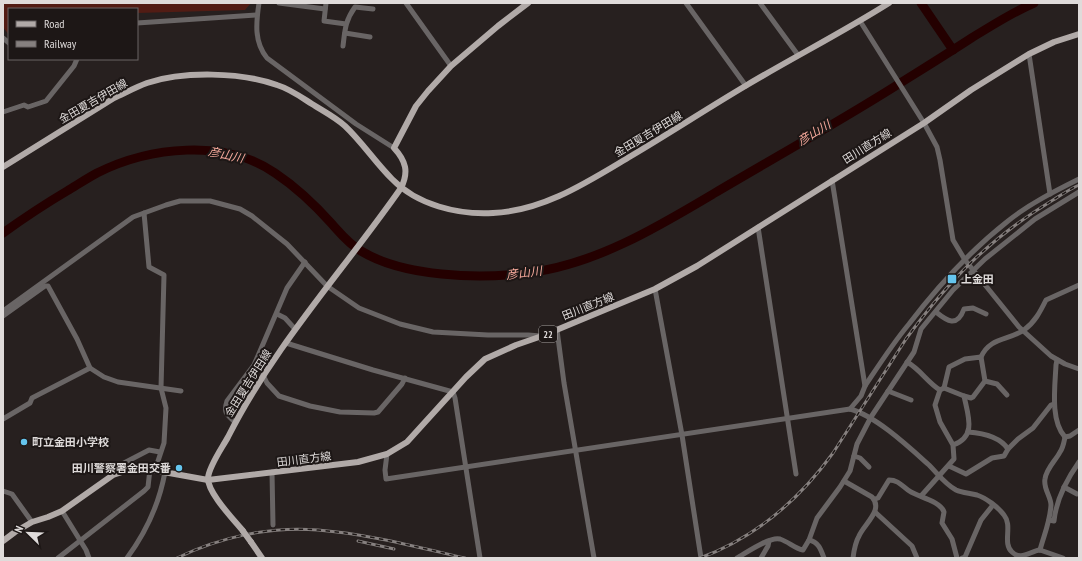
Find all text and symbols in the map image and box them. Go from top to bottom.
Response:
legend [8,8,138,60]
text: Road [44,16,64,31]
text: Railway [44,36,77,51]
street label: 金田夏吉伊田線 [56,76,130,126]
street label: 金田夏吉伊田線 [611,108,685,160]
water label: 彦山川 [794,116,835,148]
street label: 田川直方線 [840,125,894,167]
water label: 彦山川 [207,143,247,166]
water label: 彦山川 [505,263,545,282]
place label: 上金田 [961,272,994,286]
marker: 上金田 [946,273,958,285]
street label: 田川直方線 [560,289,616,323]
road number: 22 [539,326,557,342]
street label: 金田夏吉伊田線 [222,347,274,419]
place label: 町立金田小学校 [32,435,109,449]
marker: 町立金田小学校 [19,437,29,447]
street label: 田川直方線 [276,449,332,469]
place label: 田川警察署金田交番 [72,461,171,475]
marker: 田川警察署金田交番 [174,463,184,473]
north arrow [8,513,48,553]
text: N [11,524,26,535]

